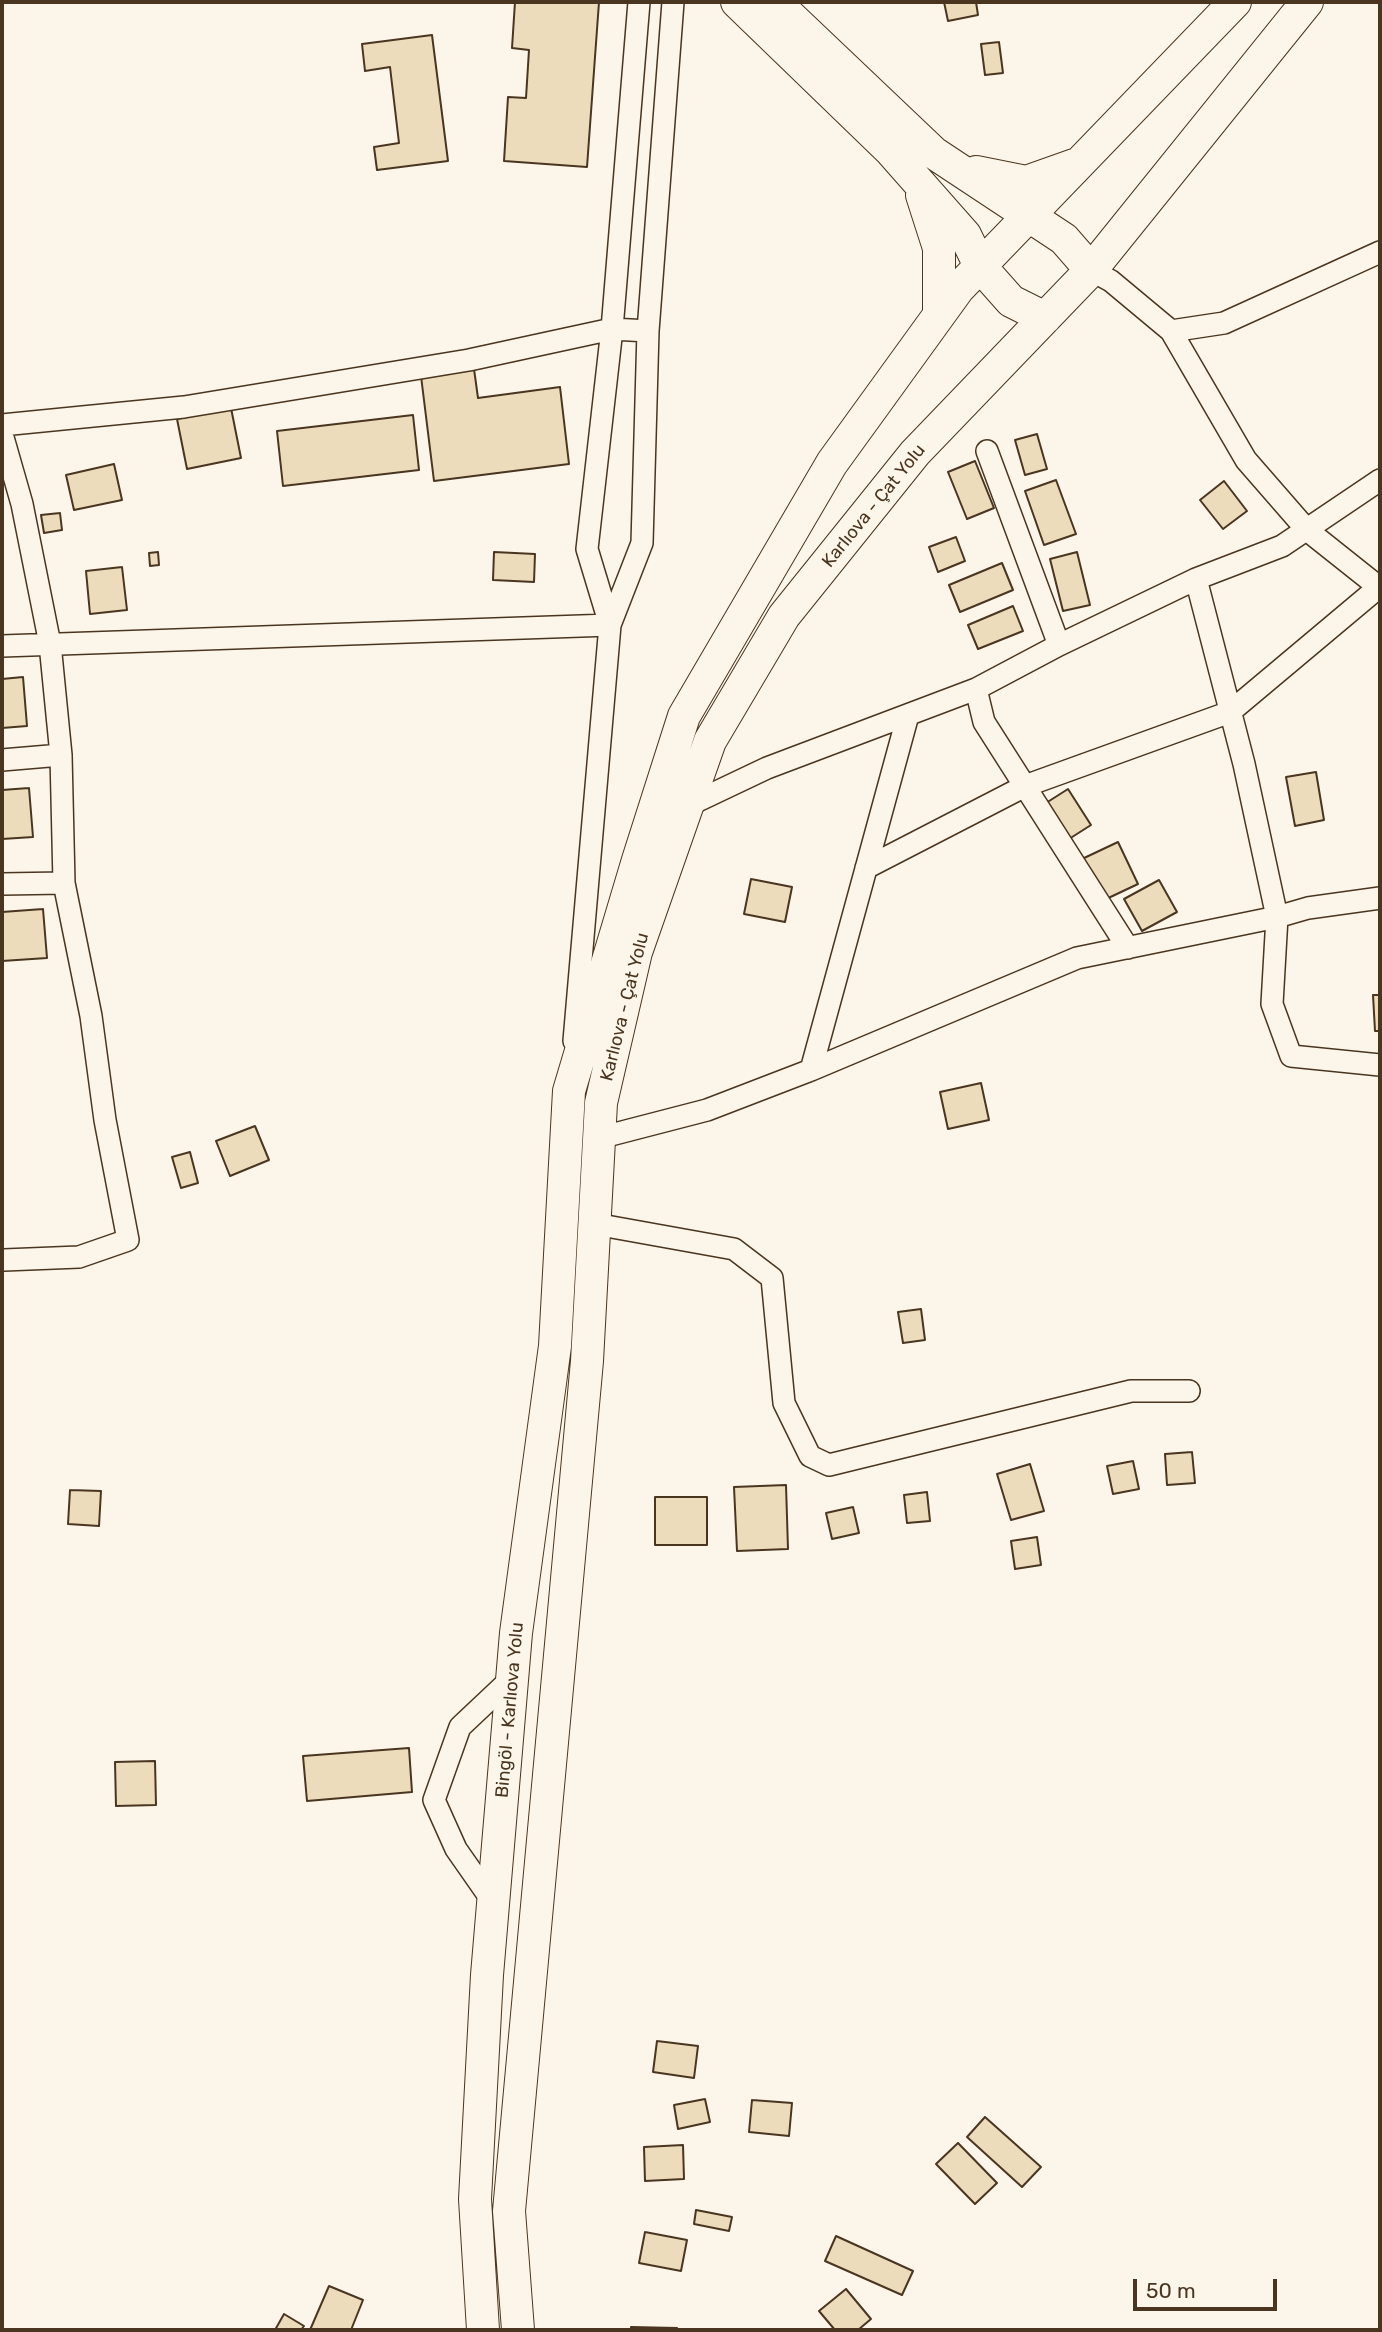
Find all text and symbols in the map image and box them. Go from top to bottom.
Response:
street label: Karlıova - Çat Yolu [818,440,930,572]
street label: Karlıova - Çat Yolu [596,931,654,1083]
street label: Bingöl - Karlıova Yolu [492,1621,528,1799]
scale bar [1137,2266,1280,2310]
text: 50 m [1146,2278,1196,2303]

